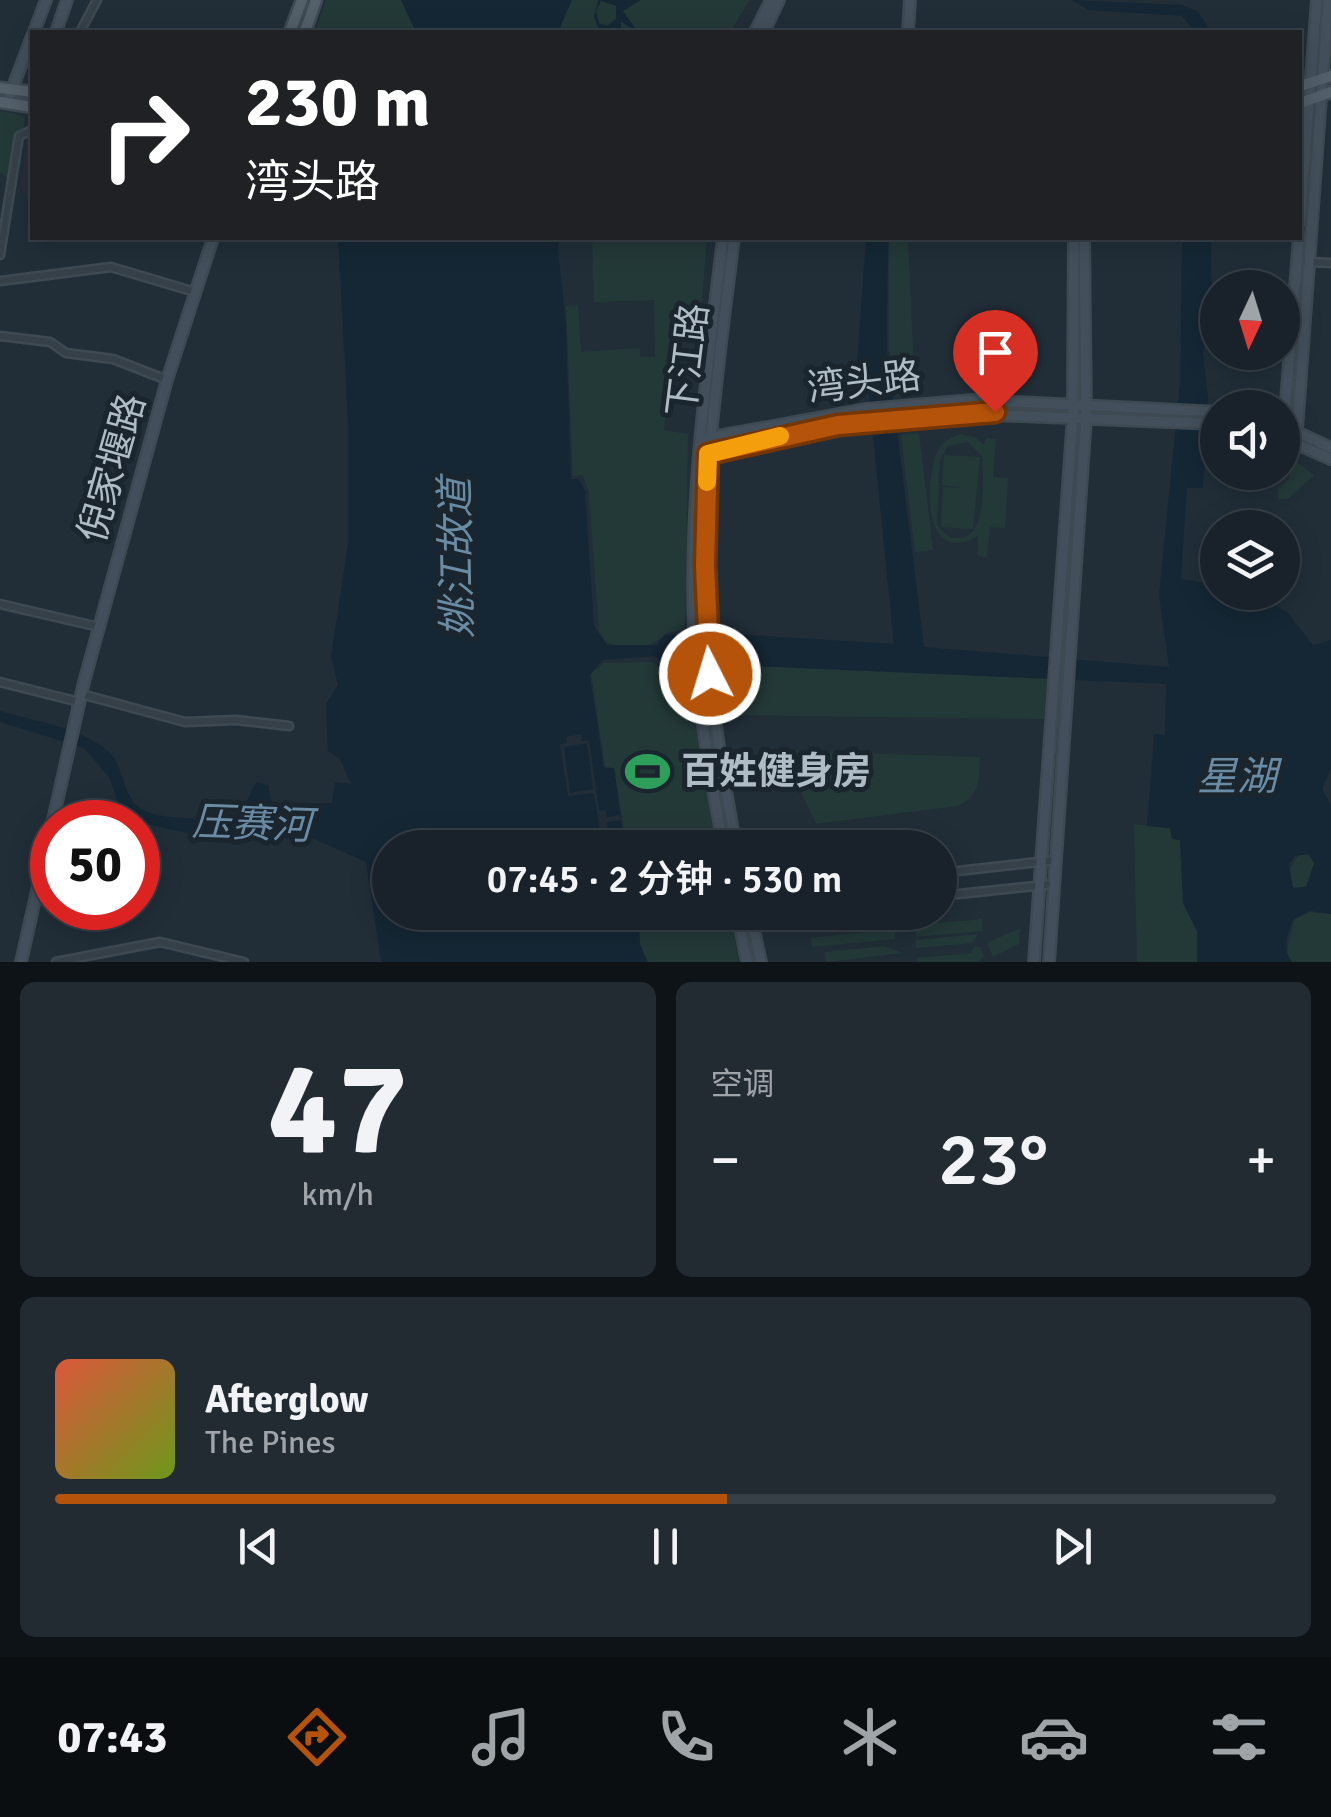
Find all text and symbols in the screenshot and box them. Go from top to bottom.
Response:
text: 230 m [245,59,430,145]
icon: right [80,70,210,200]
text: 湾头路 [245,155,380,210]
north arrow [1200,270,1300,370]
map controls [1200,270,1300,610]
street label: 下江路 [658,301,718,419]
pin [953,310,1038,413]
icon: arrive [968,325,1023,380]
street label: 湾头路 [805,352,923,412]
street label: 倪家堰路 [68,388,156,548]
button: sound [1200,390,1300,490]
water label: 姚江故道 [431,473,483,638]
button: layers [1200,510,1300,610]
position arrow [658,622,762,726]
sports icon: 百姓健身房 [624,747,672,795]
place label: 百姓健身房 [681,748,871,795]
water label: 星湖 [1197,752,1283,802]
water label: 压赛河 [191,797,320,851]
speed limit sign: 50 [30,800,160,930]
text: 07:45 · 2 分钟 · 530 m [487,856,842,903]
text: 47 [268,1030,408,1190]
text: 空调 [711,1065,775,1104]
text: 23° [938,1113,1048,1206]
text: − [711,1126,740,1194]
text: + [1246,1126,1276,1194]
text: km/h [302,1175,374,1214]
text: Afterglow [205,1376,368,1423]
text: The Pines [205,1423,336,1462]
icon: previous [231,1519,286,1574]
icon: pause [638,1519,693,1574]
icon: next [1045,1519,1100,1574]
icon: directions [282,1702,352,1772]
icon: music [466,1702,536,1772]
icon: phone [651,1702,721,1772]
icon: climate [835,1702,905,1772]
icon: car [1019,1702,1089,1772]
icon: filters [1204,1702,1274,1772]
text: 07:43 [57,1710,168,1765]

